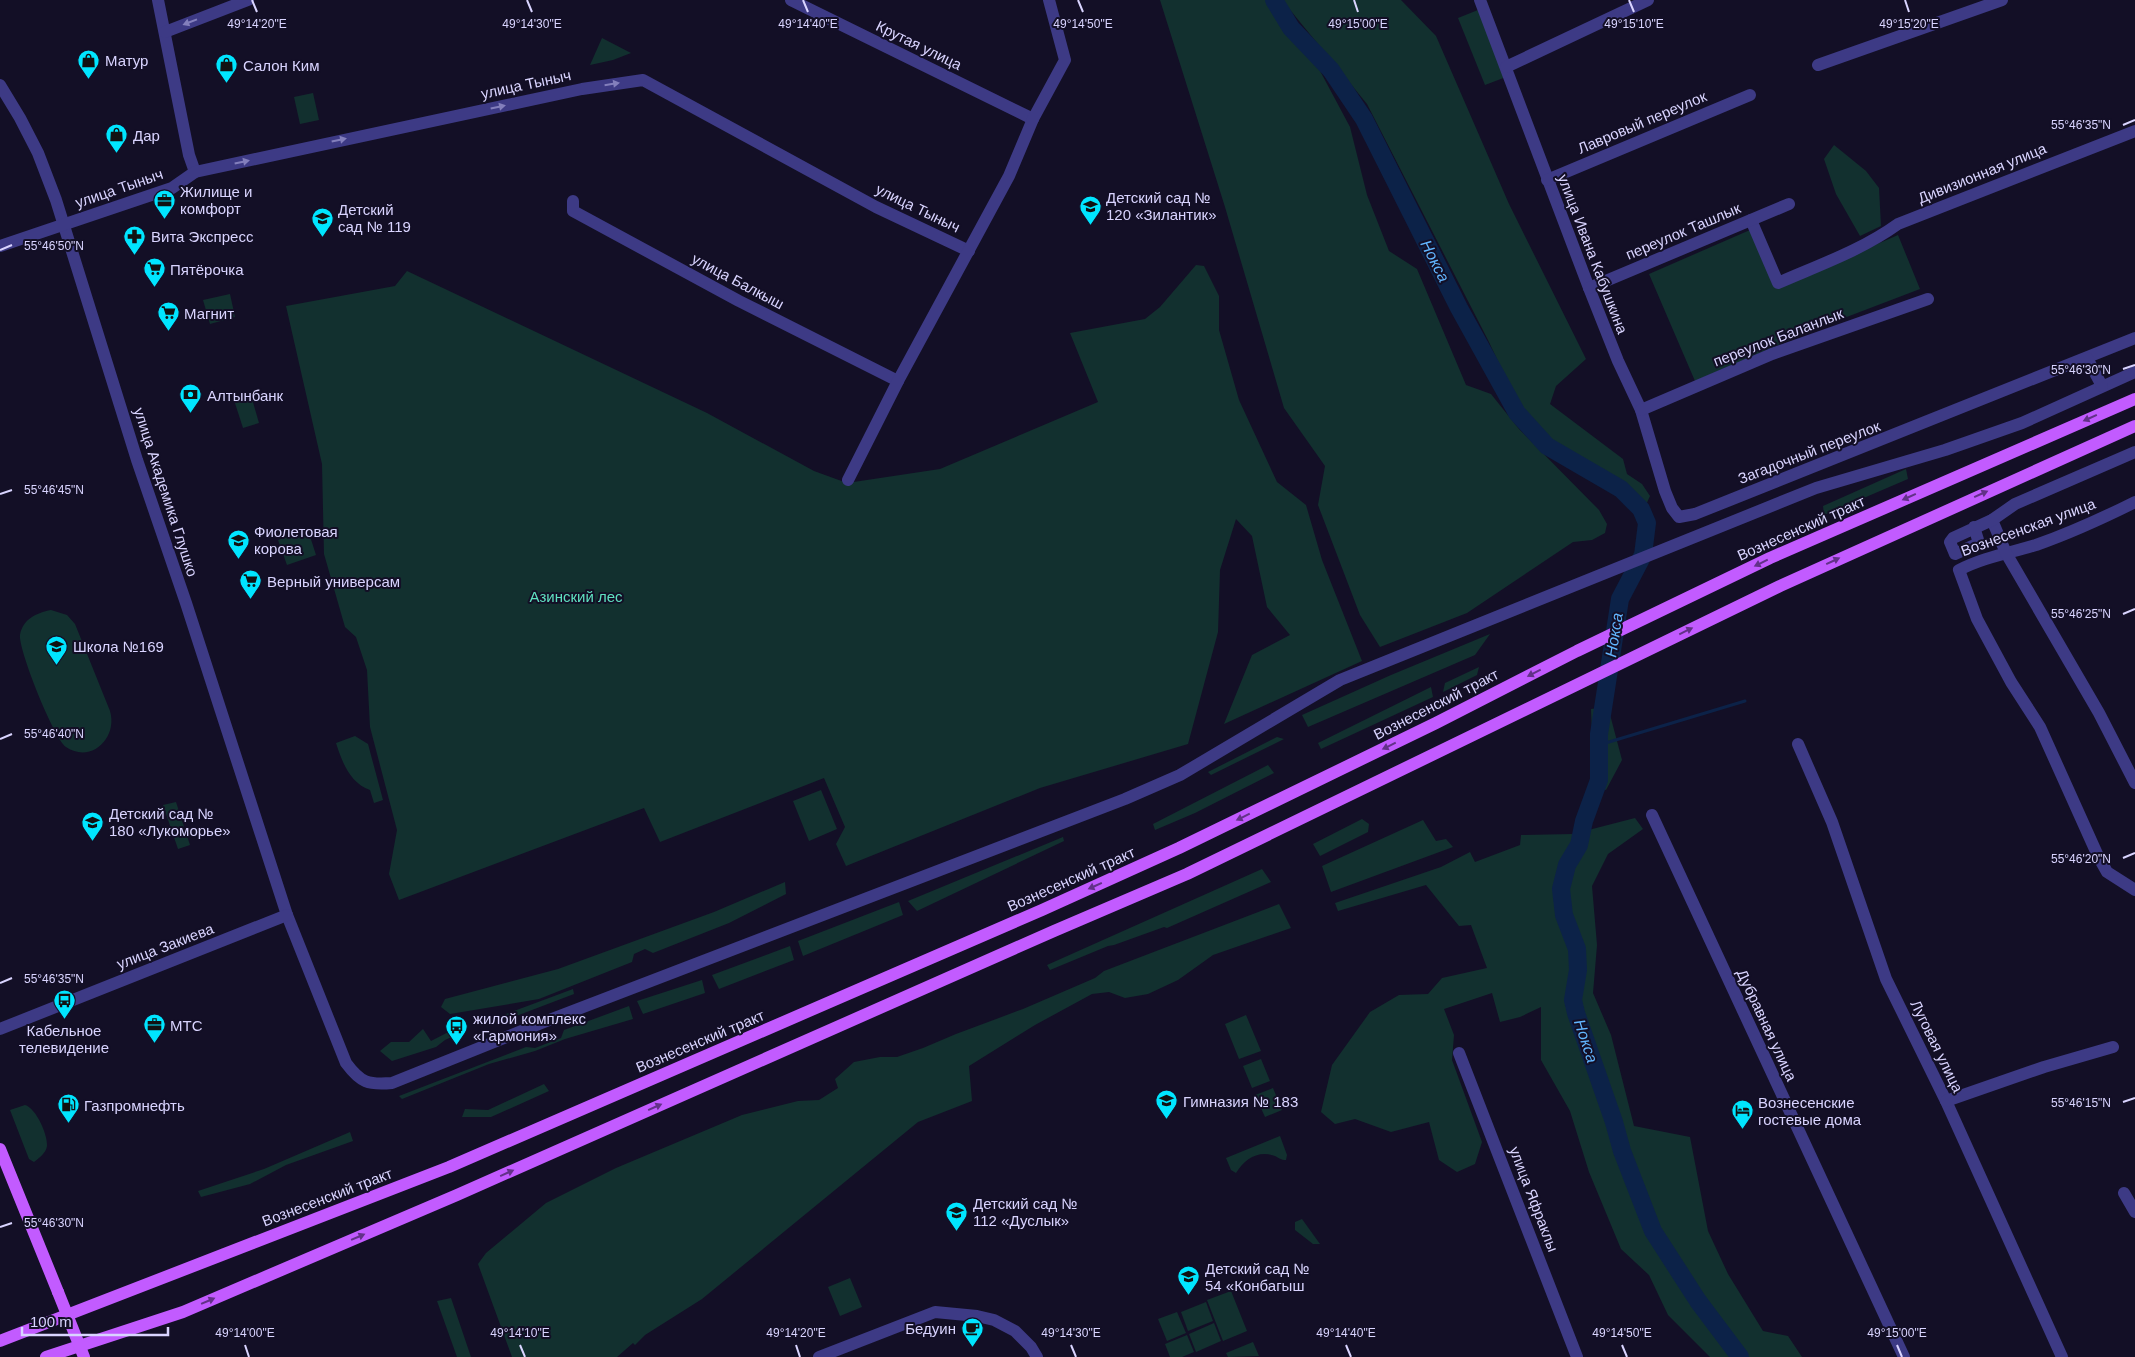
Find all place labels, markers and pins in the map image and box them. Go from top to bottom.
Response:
shop icon: Матур [77,48,101,79]
place label: Матур [105,52,148,69]
shop icon: Салон Ким [215,53,239,84]
place label: Салон Ким [243,57,320,74]
shop icon: Дар [105,123,129,154]
place label: Дар [133,127,160,144]
place label: Жилище и комфорт [180,183,252,217]
office icon: Жилище и комфорт [152,188,176,219]
place label: Детский сад № 120 «Зилантик» [1106,189,1217,223]
school or university icon: Детский сад № 120 «Зилантик» [1078,194,1102,225]
place label: Детский сад № 119 [338,201,411,235]
school or university icon: Детский сад № 119 [310,206,334,237]
pharmacy icon: Вита Экспресс [123,224,147,255]
place label: Вита Экспресс [151,228,254,245]
supermarket icon: Пятёрочка [142,257,166,288]
place label: Пятёрочка [170,261,244,278]
supermarket icon: Магнит [156,301,180,332]
place label: Магнит [184,305,234,322]
bank icon: Алтынбанк [179,383,203,414]
place label: Алтынбанк [207,387,284,404]
place label: Фиолетовая корова [254,523,338,557]
school or university icon: Фиолетовая корова [226,528,250,559]
supermarket icon: Верный универсам [239,569,263,600]
place label: Верный универсам [267,573,400,590]
school or university icon: Школа №169 [45,634,69,665]
place label: Школа №169 [73,638,164,655]
place label: Детский сад № 180 «Лукоморье» [109,805,231,839]
school or university icon: Детский сад № 180 «Лукоморье» [81,810,105,841]
bus stop icon: Кабельное телевидение [52,989,76,1020]
place label: жилой комплекс «Гармония» [473,1010,587,1044]
office icon: МТС [142,1013,166,1044]
bus stop icon: жилой комплекс «Гармония» [445,1015,469,1046]
place label: МТС [170,1017,203,1034]
place label: Кабельное телевидение [19,1022,109,1056]
school or university icon: Гимназия № 183 [1155,1089,1179,1120]
fuel station icon: Газпромнефть [56,1093,80,1124]
place label: Гимназия № 183 [1183,1093,1298,1110]
place label: Вознесенские гостевые дома [1758,1094,1862,1128]
place label: Газпромнефть [84,1097,185,1114]
hotel icon: Вознесенские гостевые дома [1730,1099,1754,1130]
place label: Детский сад № 112 «Дуслык» [973,1195,1078,1229]
school or university icon: Детский сад № 112 «Дуслык» [945,1200,969,1231]
place label: Детский сад № 54 «Конбагыш [1205,1260,1310,1294]
school or university icon: Детский сад № 54 «Конбагыш [1177,1265,1201,1296]
cafe icon: Бедуин [960,1316,984,1347]
place label: Бедуин [905,1320,956,1337]

